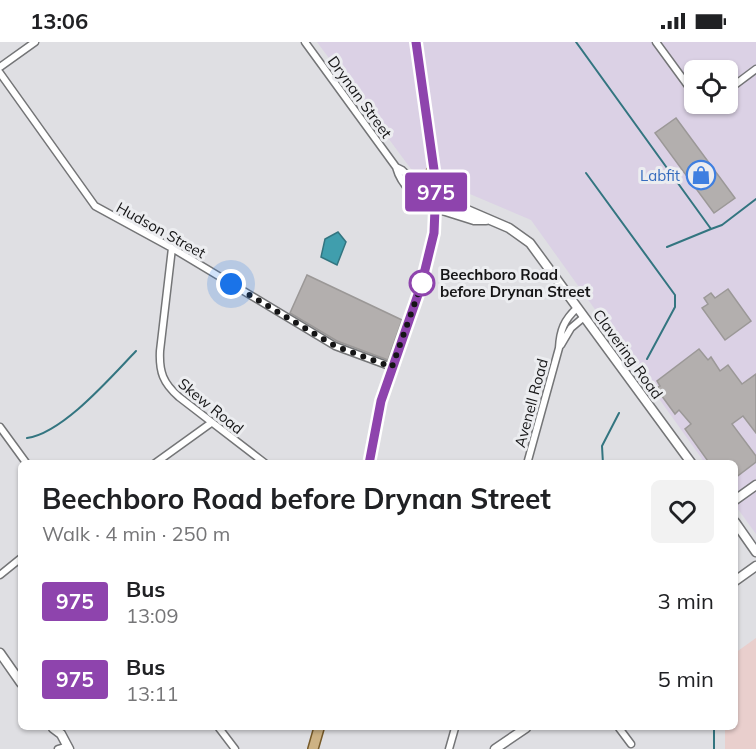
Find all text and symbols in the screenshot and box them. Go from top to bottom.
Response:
text: 13:06 [30,7,88,35]
street label: Drynan Street [324,52,396,142]
map controls [684,60,738,114]
button: locate [684,60,738,114]
shop icon: Labfit [685,159,717,191]
place label: Labfit [640,166,680,185]
line badge: 975 [402,172,470,212]
text: 975 [417,179,455,205]
street label: Hudson Street [113,198,209,262]
place label: Beechboro Road before Drynan Street [440,265,591,301]
your location [216,269,246,299]
marker: Beechboro Road before Drynan Street [409,270,435,296]
street label: Clavering Road [589,305,667,403]
street label: Avenell Road [510,356,552,450]
street label: Skew Road [174,374,248,438]
button: heart [651,480,714,543]
text: Beechboro Road before Drynan Street [42,481,551,516]
text: Walk · 4 min · 250 m [42,521,230,546]
text: Bus [126,575,165,603]
text: 3 min [658,587,714,615]
text: 975 [56,588,94,614]
text: 13:09 [126,603,179,628]
text: Bus [126,653,165,681]
text: 5 min [658,665,714,693]
text: 975 [56,666,94,692]
text: 13:11 [126,681,179,706]

